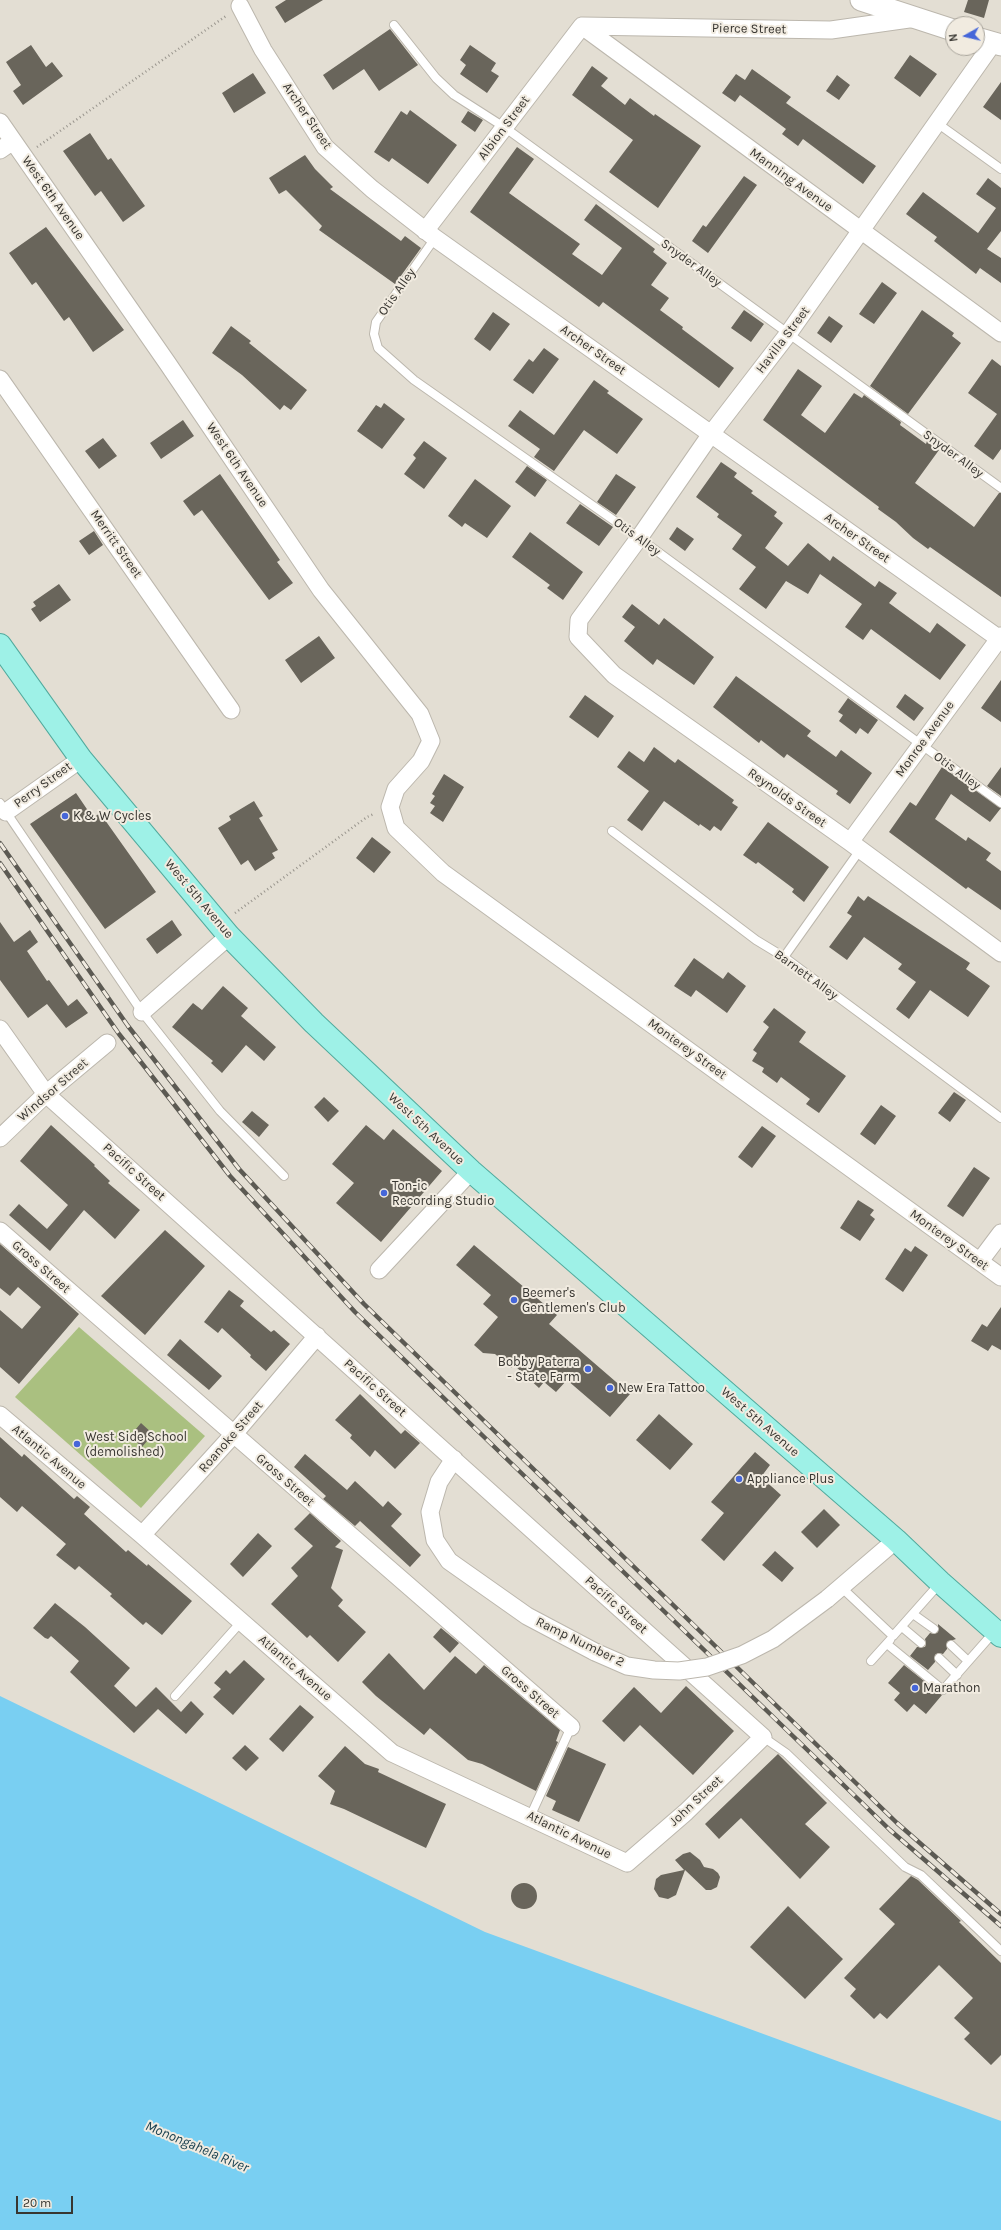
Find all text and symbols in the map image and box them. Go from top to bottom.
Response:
north arrow [945,16,985,56]
street label: Pierce Street [712,21,786,37]
text: N [947,33,961,42]
street label: Archer Street [279,80,335,152]
street label: Albion Street [475,93,533,163]
street label: Manning Avenue [746,145,836,215]
street label: West 6th Avenue [18,153,88,243]
street label: Snyder Alley [658,236,724,290]
street label: Otis Alley [375,265,419,319]
street label: Havilla Street [753,304,813,376]
street label: Archer Street [557,322,629,378]
street label: West 6th Avenue [203,420,271,510]
street label: Snyder Alley [920,427,986,481]
street label: Merritt Street [87,507,145,581]
street label: Archer Street [821,510,893,566]
street label: Otis Alley [610,515,664,559]
street label: Monroe Avenue [892,698,958,780]
street label: Otis Alley [930,749,984,793]
street label: Perry Street [11,759,75,811]
street label: Reynolds Street [745,765,829,831]
place label: K & W Cycles [73,808,152,824]
marker: K & W Cycles [60,811,70,821]
street label: West 5th Avenue [161,856,237,942]
street label: Barnett Alley [771,947,841,1003]
street label: Monterey Street [645,1015,729,1083]
street label: Windsor Street [15,1055,91,1125]
street label: West 5th Avenue [385,1090,467,1168]
street label: Pacific Street [100,1140,168,1204]
place label: Ton-ic Recording Studio [392,1178,494,1209]
marker: Ton-ic Recording Studio [379,1188,389,1198]
street label: Monterey Street [907,1206,991,1274]
street label: Gross Street [8,1237,74,1297]
place label: Beemer's Gentlemen's Club [522,1285,626,1316]
marker: Beemer's Gentlemen's Club [509,1295,519,1305]
place label: Bobby Paterra - State Farm [498,1354,580,1385]
street label: Pacific Street [341,1356,409,1420]
marker: Bobby Paterra - State Farm [583,1364,593,1374]
place label: New Era Tattoo [618,1380,705,1396]
marker: New Era Tattoo [605,1383,615,1393]
street label: West 5th Avenue [718,1384,802,1460]
street label: Roanoke Street [196,1398,266,1476]
street label: Atlantic Avenue [9,1421,89,1493]
place label: West Side School (demolished) [85,1429,187,1460]
marker: West Side School (demolished) [72,1439,82,1449]
street label: Gross Street [252,1450,318,1510]
place label: Appliance Plus [747,1471,834,1487]
marker: Appliance Plus [734,1474,744,1484]
street label: Pacific Street [582,1573,650,1637]
street label: Ramp Number 2 [533,1614,627,1670]
street label: Atlantic Avenue [255,1632,335,1704]
street label: Gross Street [497,1662,563,1722]
place label: Marathon [923,1680,981,1696]
marker: Marathon [910,1683,920,1693]
street label: John Street [666,1773,726,1829]
street label: Atlantic Avenue [524,1808,614,1862]
water label: Monongahela River [143,2118,251,2176]
scale bar [18,2188,75,2214]
text: 20 m [23,2196,51,2210]

